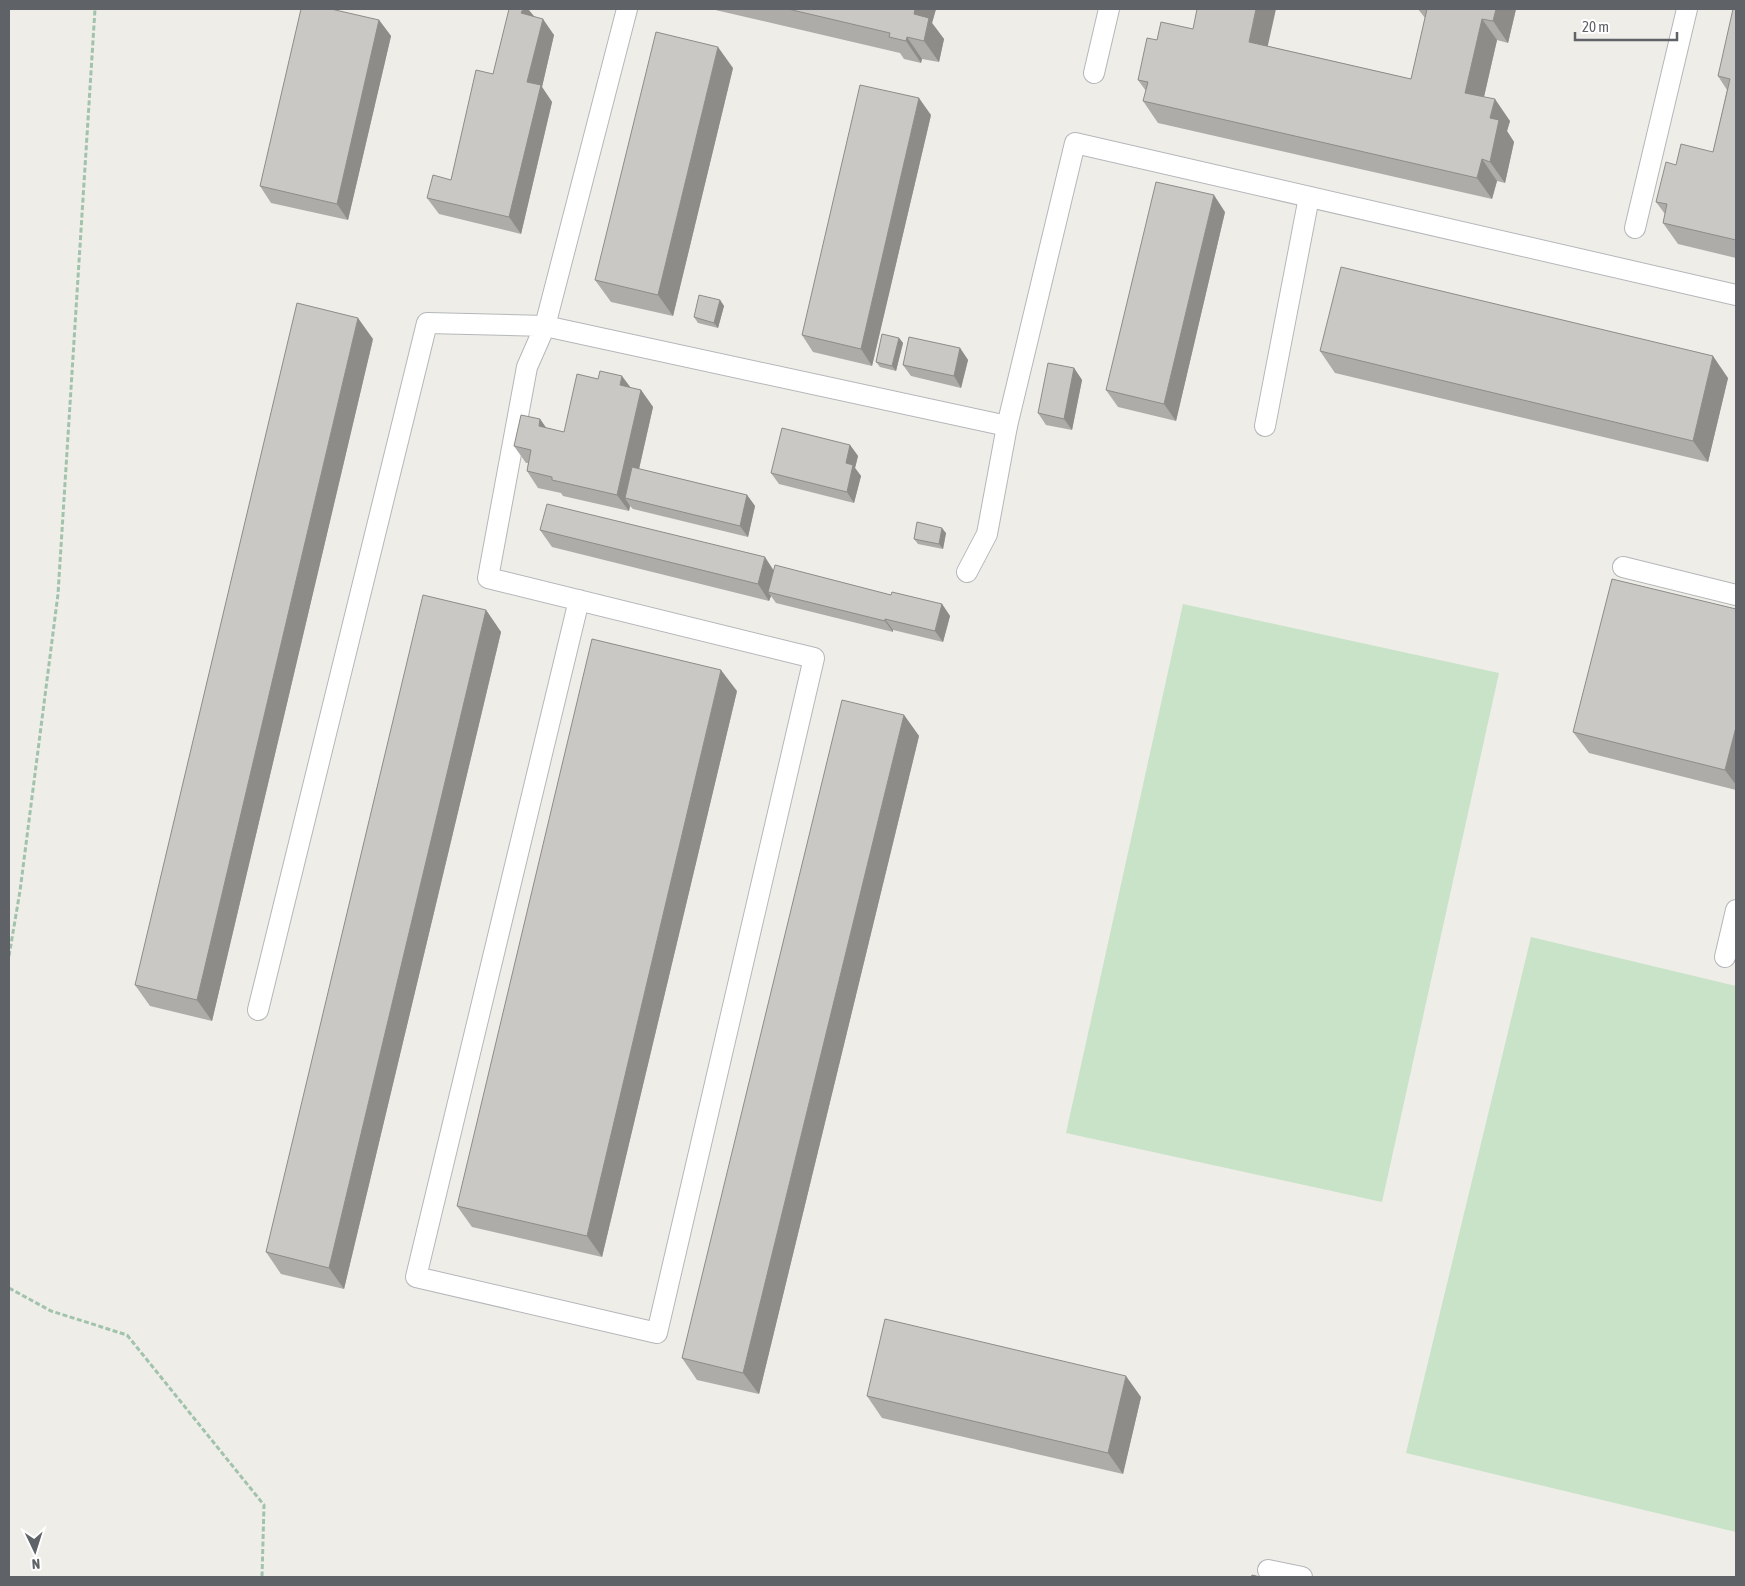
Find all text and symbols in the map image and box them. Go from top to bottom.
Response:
scale bar [1575,10,1678,42]
text: 20 m [1582,18,1609,35]
north arrow [10,1526,60,1576]
text: N [31,1556,41,1572]

